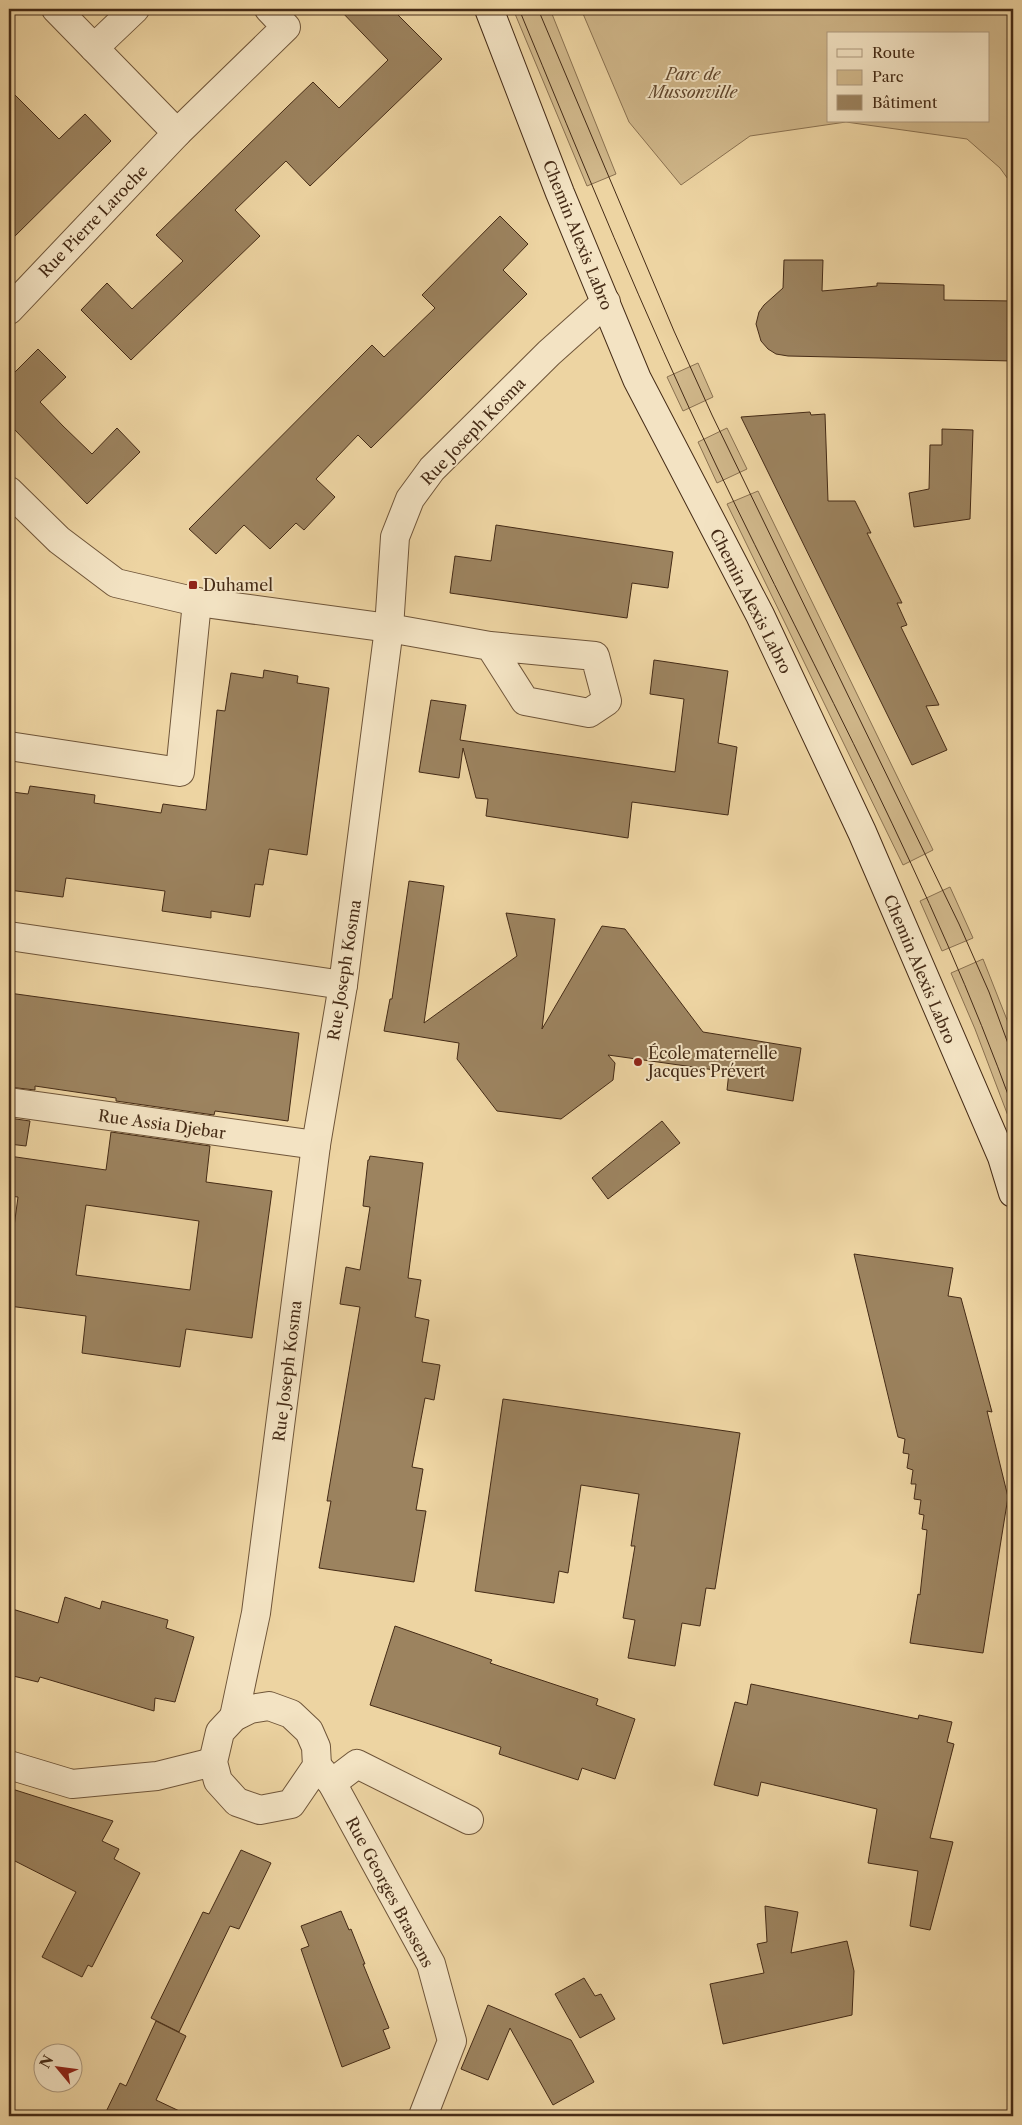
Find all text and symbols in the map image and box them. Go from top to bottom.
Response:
legend [827,32,990,122]
text: Route [872,43,915,62]
park label: Parc de Mussonville [647,64,739,102]
text: Parc [872,67,904,86]
text: Bâtiment [872,93,938,112]
street label: Chemin Alexis Labro [539,157,617,313]
street label: Rue Pierre Laroche [34,161,152,281]
street label: Rue Joseph Kosma [416,373,530,489]
street label: Chemin Alexis Labro [706,525,796,677]
place label: Duhamel [203,575,273,595]
marker: Duhamel [187,579,199,591]
street label: Chemin Alexis Labro [880,891,961,1047]
street label: Rue Joseph Kosma [323,898,365,1042]
place label: École maternelle Jacques Prévert [645,1043,777,1081]
marker: École maternelle Jacques Prévert [632,1056,644,1068]
street label: Rue Assia Djebar [97,1105,227,1143]
street label: Rue Joseph Kosma [268,1299,306,1443]
street label: Rue Georges Brassens [342,1813,438,1971]
north arrow [32,2042,82,2092]
text: N [36,2052,57,2071]

